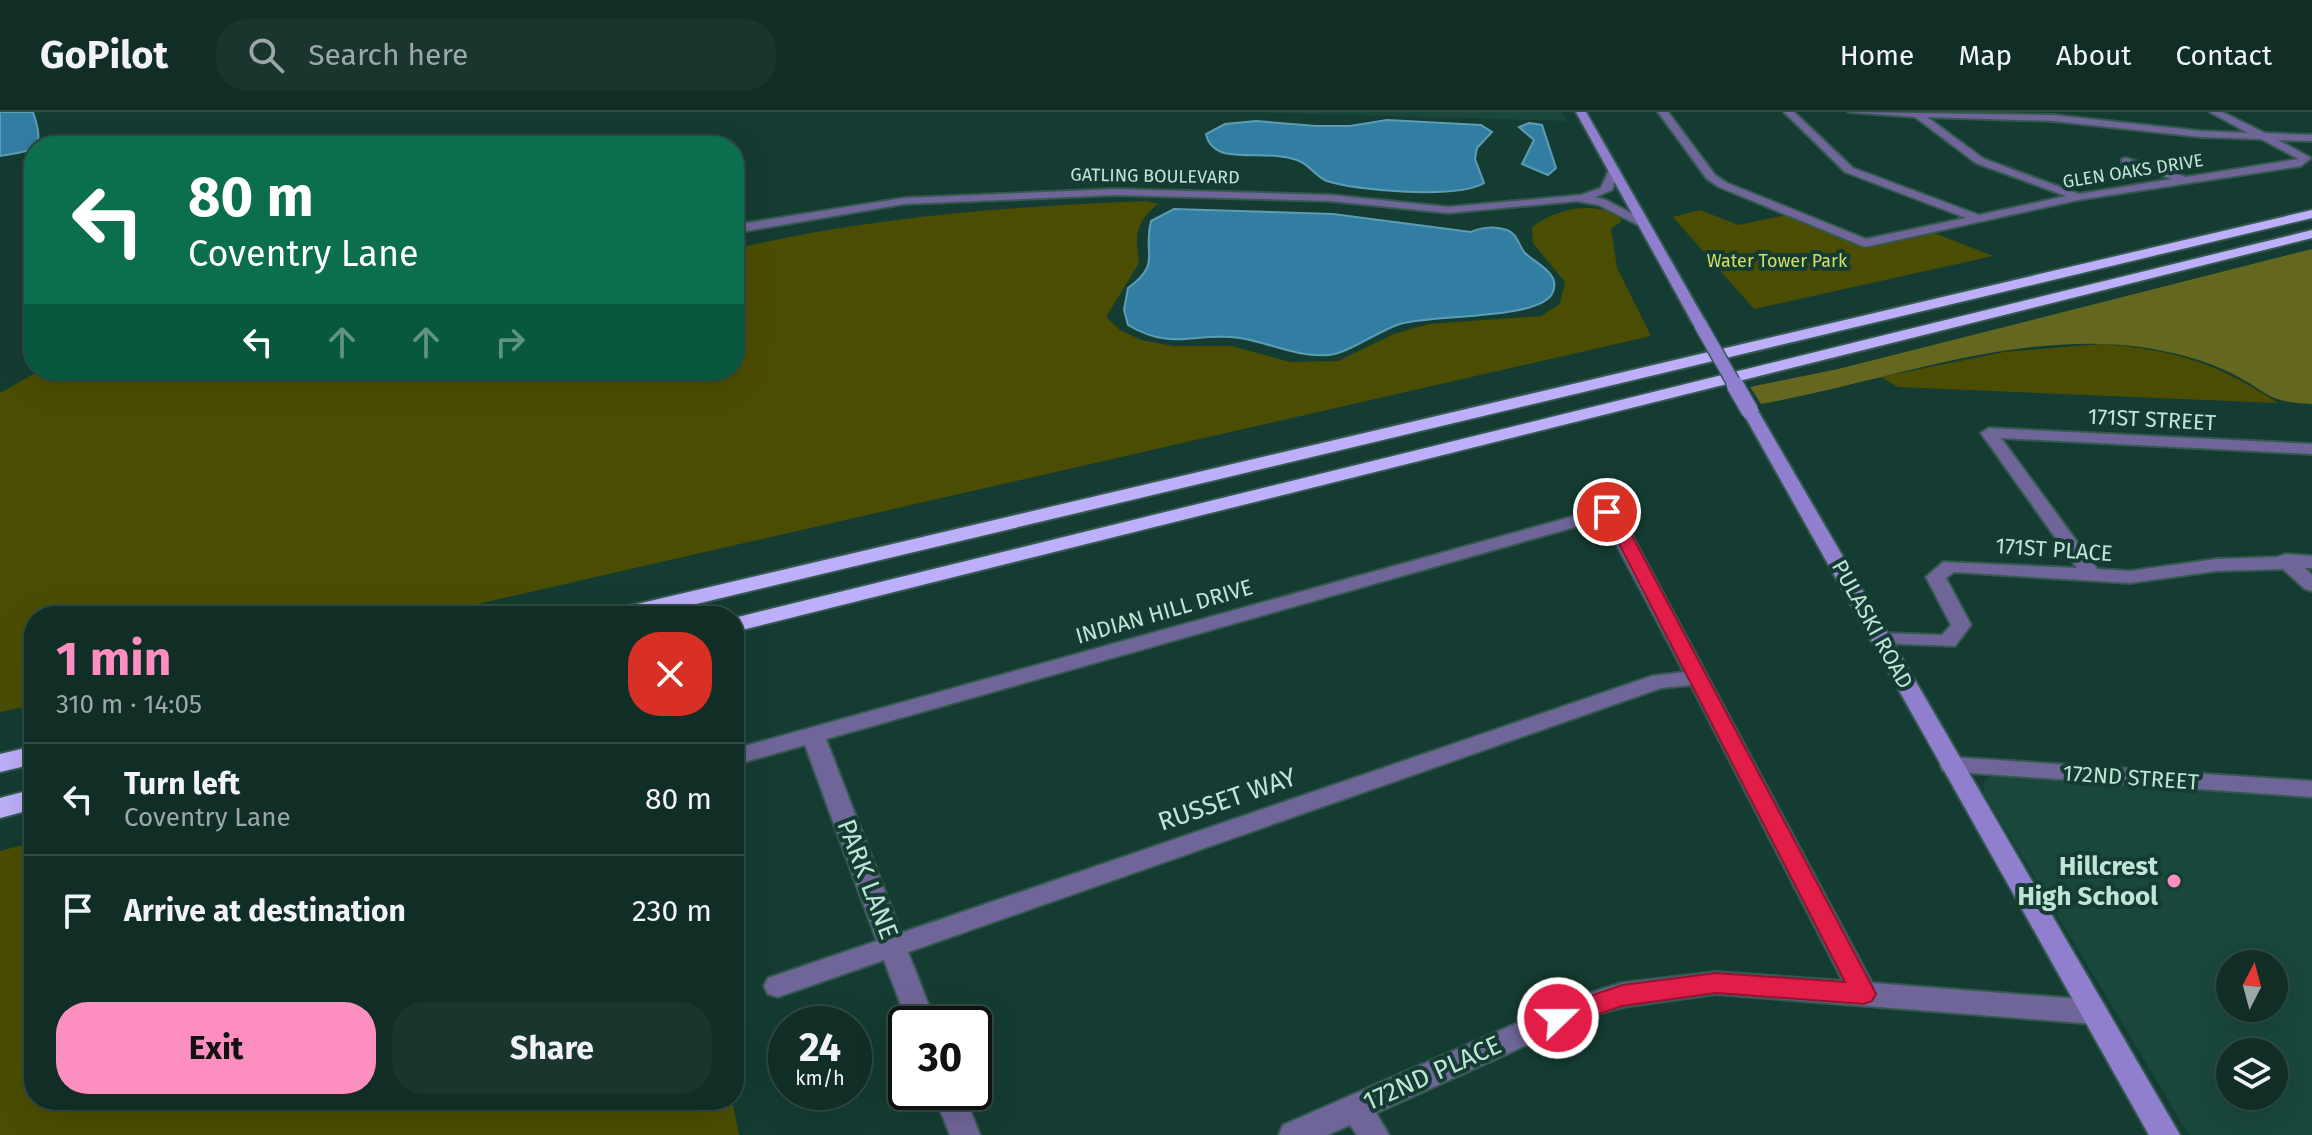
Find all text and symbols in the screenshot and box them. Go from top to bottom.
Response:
search box [216,19,776,91]
text: GoPilot [40,32,168,78]
icon: search [244,33,288,77]
text: Search here [308,37,468,73]
text: Home [1840,39,1914,72]
text: Map [1958,39,2012,72]
text: About [2056,39,2131,72]
text: Contact [2175,39,2272,72]
street label: GLEN OAKS DRIVE [2061,149,2205,193]
text: 80 m [188,164,314,231]
street label: GATLING BOULEVARD [1070,164,1240,188]
icon: left [56,168,160,272]
text: Coventry Lane [188,232,419,276]
park label: Water Tower Park [1707,250,1848,272]
icon: left [236,320,280,364]
icon: ahead [320,320,364,364]
icon: ahead [404,320,448,364]
icon: right [488,320,532,364]
street label: 171ST STREET [2087,403,2217,436]
pin [1573,478,1641,546]
icon: arrive [1585,490,1629,534]
street label: 171ST PLACE [1994,532,2113,567]
street label: PULASKI ROAD [1826,555,1919,693]
street label: INDIAN HILL DRIVE [1073,573,1256,650]
text: 1 min [56,630,171,688]
button: close [628,632,712,716]
text: 310 m · 14:05 [56,689,202,720]
street label: 172ND STREET [2062,759,2200,796]
street label: RUSSET WAY [1154,761,1301,838]
text: Turn left [124,766,240,802]
icon: left [56,777,100,821]
text: 80 m [645,781,712,817]
text: Coventry Lane [124,802,291,833]
street label: PARK LANE [831,815,905,944]
place label: Hillcrest High School [2017,851,2159,912]
marker: Hillcrest High School [2165,872,2183,890]
icon: arrive [56,889,100,933]
text: Arrive at destination [124,893,406,929]
text: 230 m [632,893,712,929]
north arrow [2216,950,2288,1022]
map controls [2216,950,2288,1110]
position arrow [1516,976,1600,1060]
button: Exit [56,1002,376,1094]
button: Share [392,1002,712,1094]
speed limit sign: 30 [888,1006,992,1110]
text: 24 [799,1024,841,1072]
street label: 172ND PLACE [1358,1029,1506,1118]
button: layers [2216,1038,2288,1110]
text: km/h [795,1066,845,1090]

